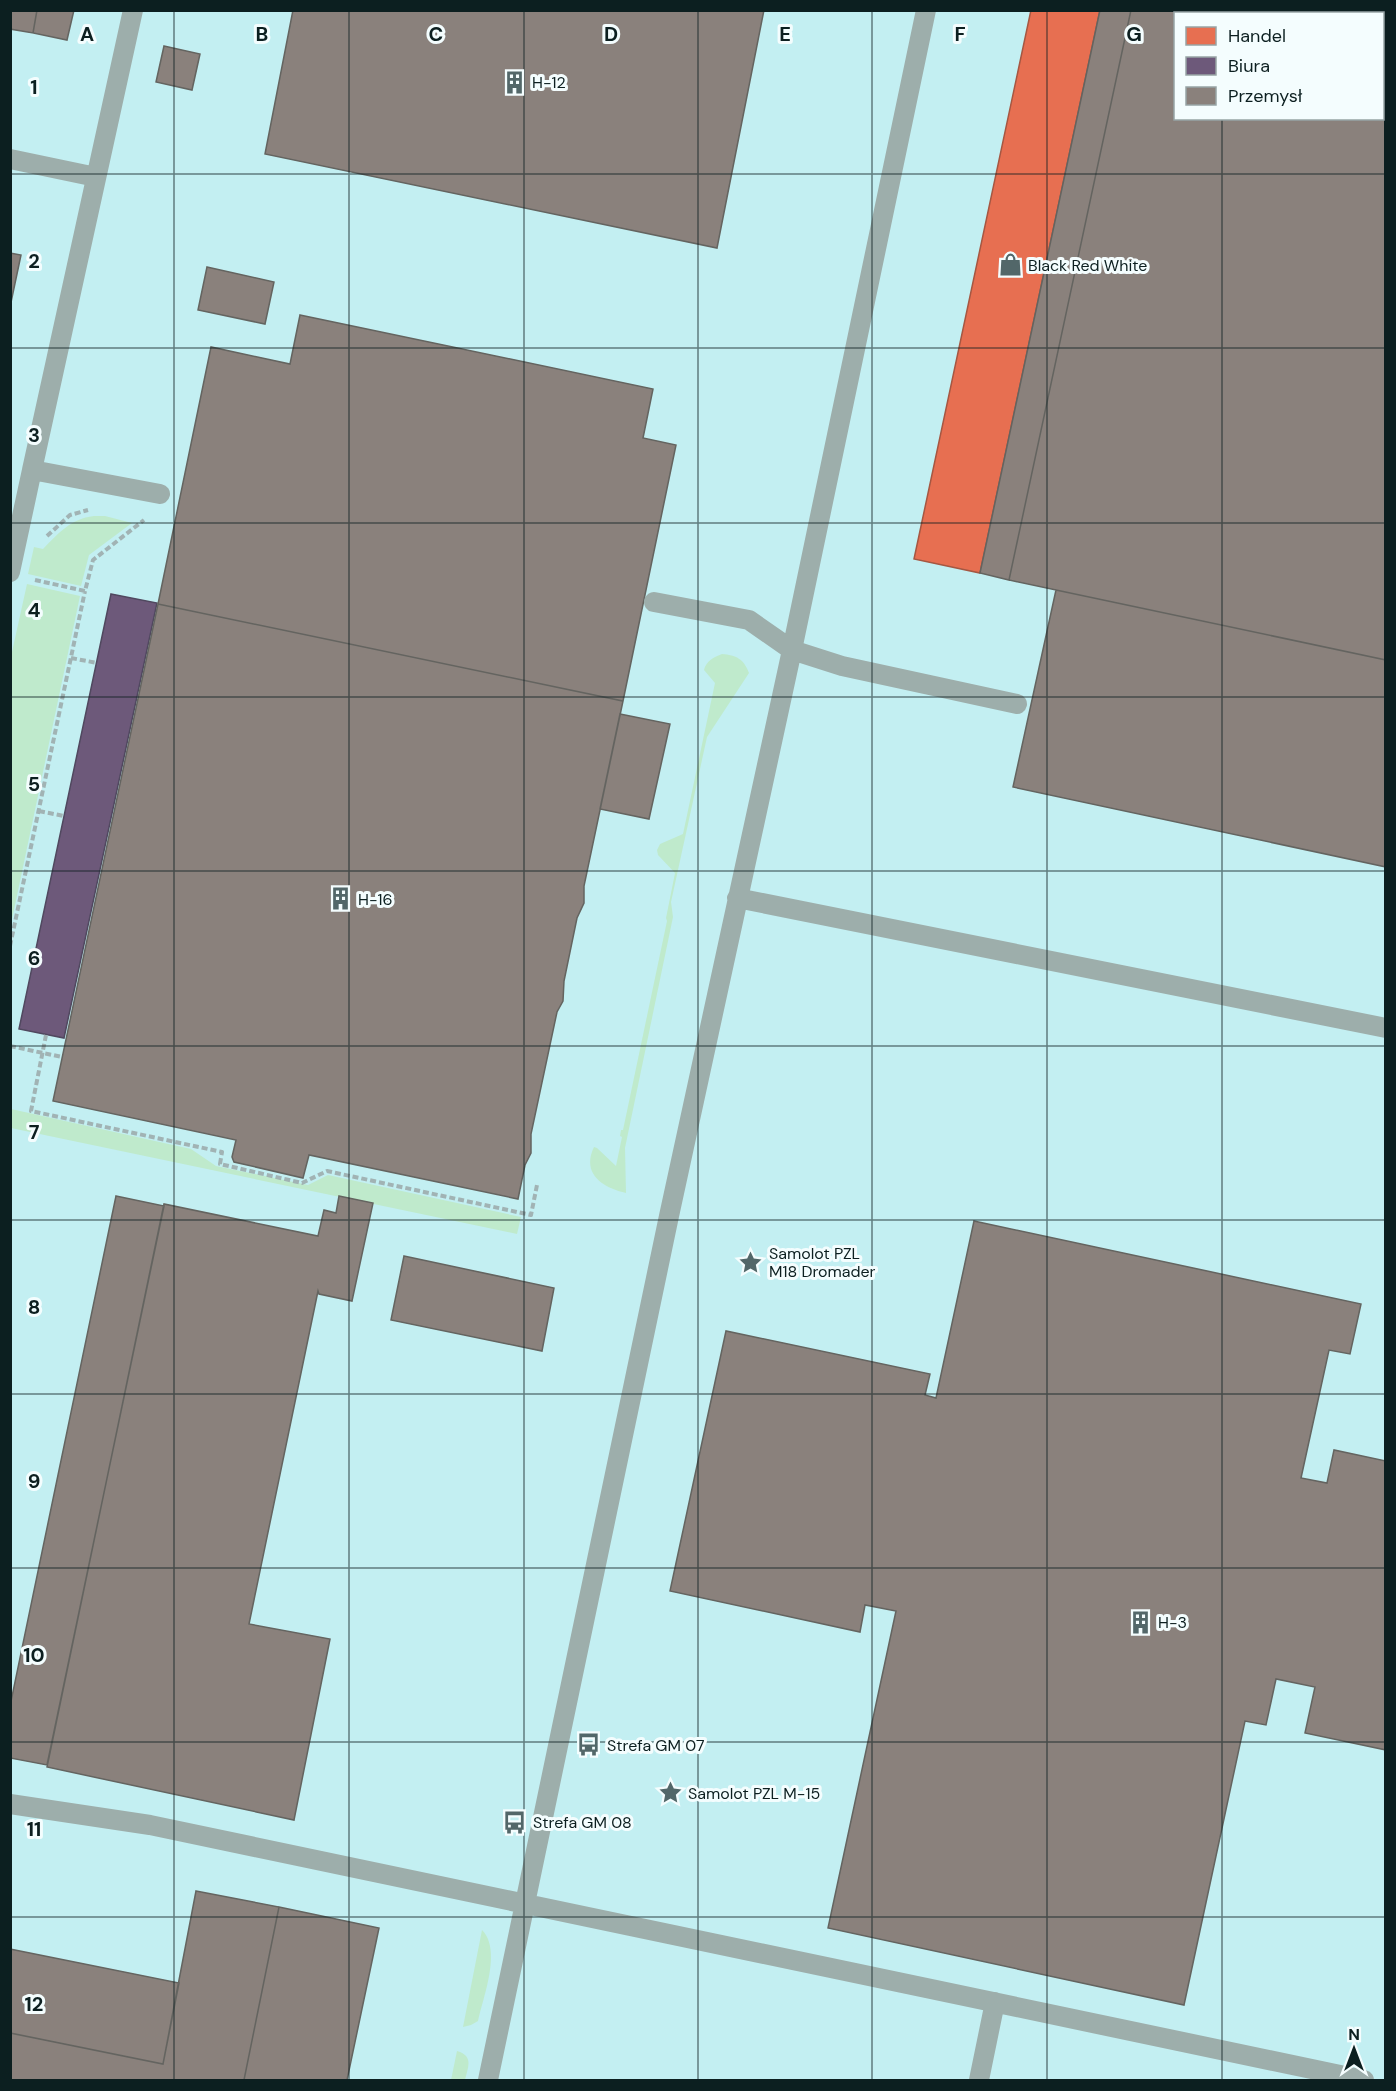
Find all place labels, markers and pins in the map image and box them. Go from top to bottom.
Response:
building icon: H-12 [501,69,527,95]
place label: H-12 [532,72,566,93]
shop icon: Black Red White [997,252,1023,278]
place label: Black Red White [1028,255,1147,276]
building icon: H-16 [327,886,353,912]
place label: H-16 [358,889,393,910]
place label: Samolot PZL M18 Dromader [769,1243,876,1282]
place icon: Samolot PZL M18 Dromader [738,1249,764,1275]
building icon: H-3 [1127,1609,1153,1635]
place label: H-3 [1158,1612,1187,1633]
bus stop icon: Strefa GM 07 [576,1732,602,1758]
place label: Strefa GM 07 [607,1735,704,1756]
place icon: Samolot PZL M-15 [657,1780,683,1806]
place label: Samolot PZL M-15 [688,1783,820,1804]
bus stop icon: Strefa GM 08 [502,1809,528,1835]
place label: Strefa GM 08 [533,1812,632,1833]

